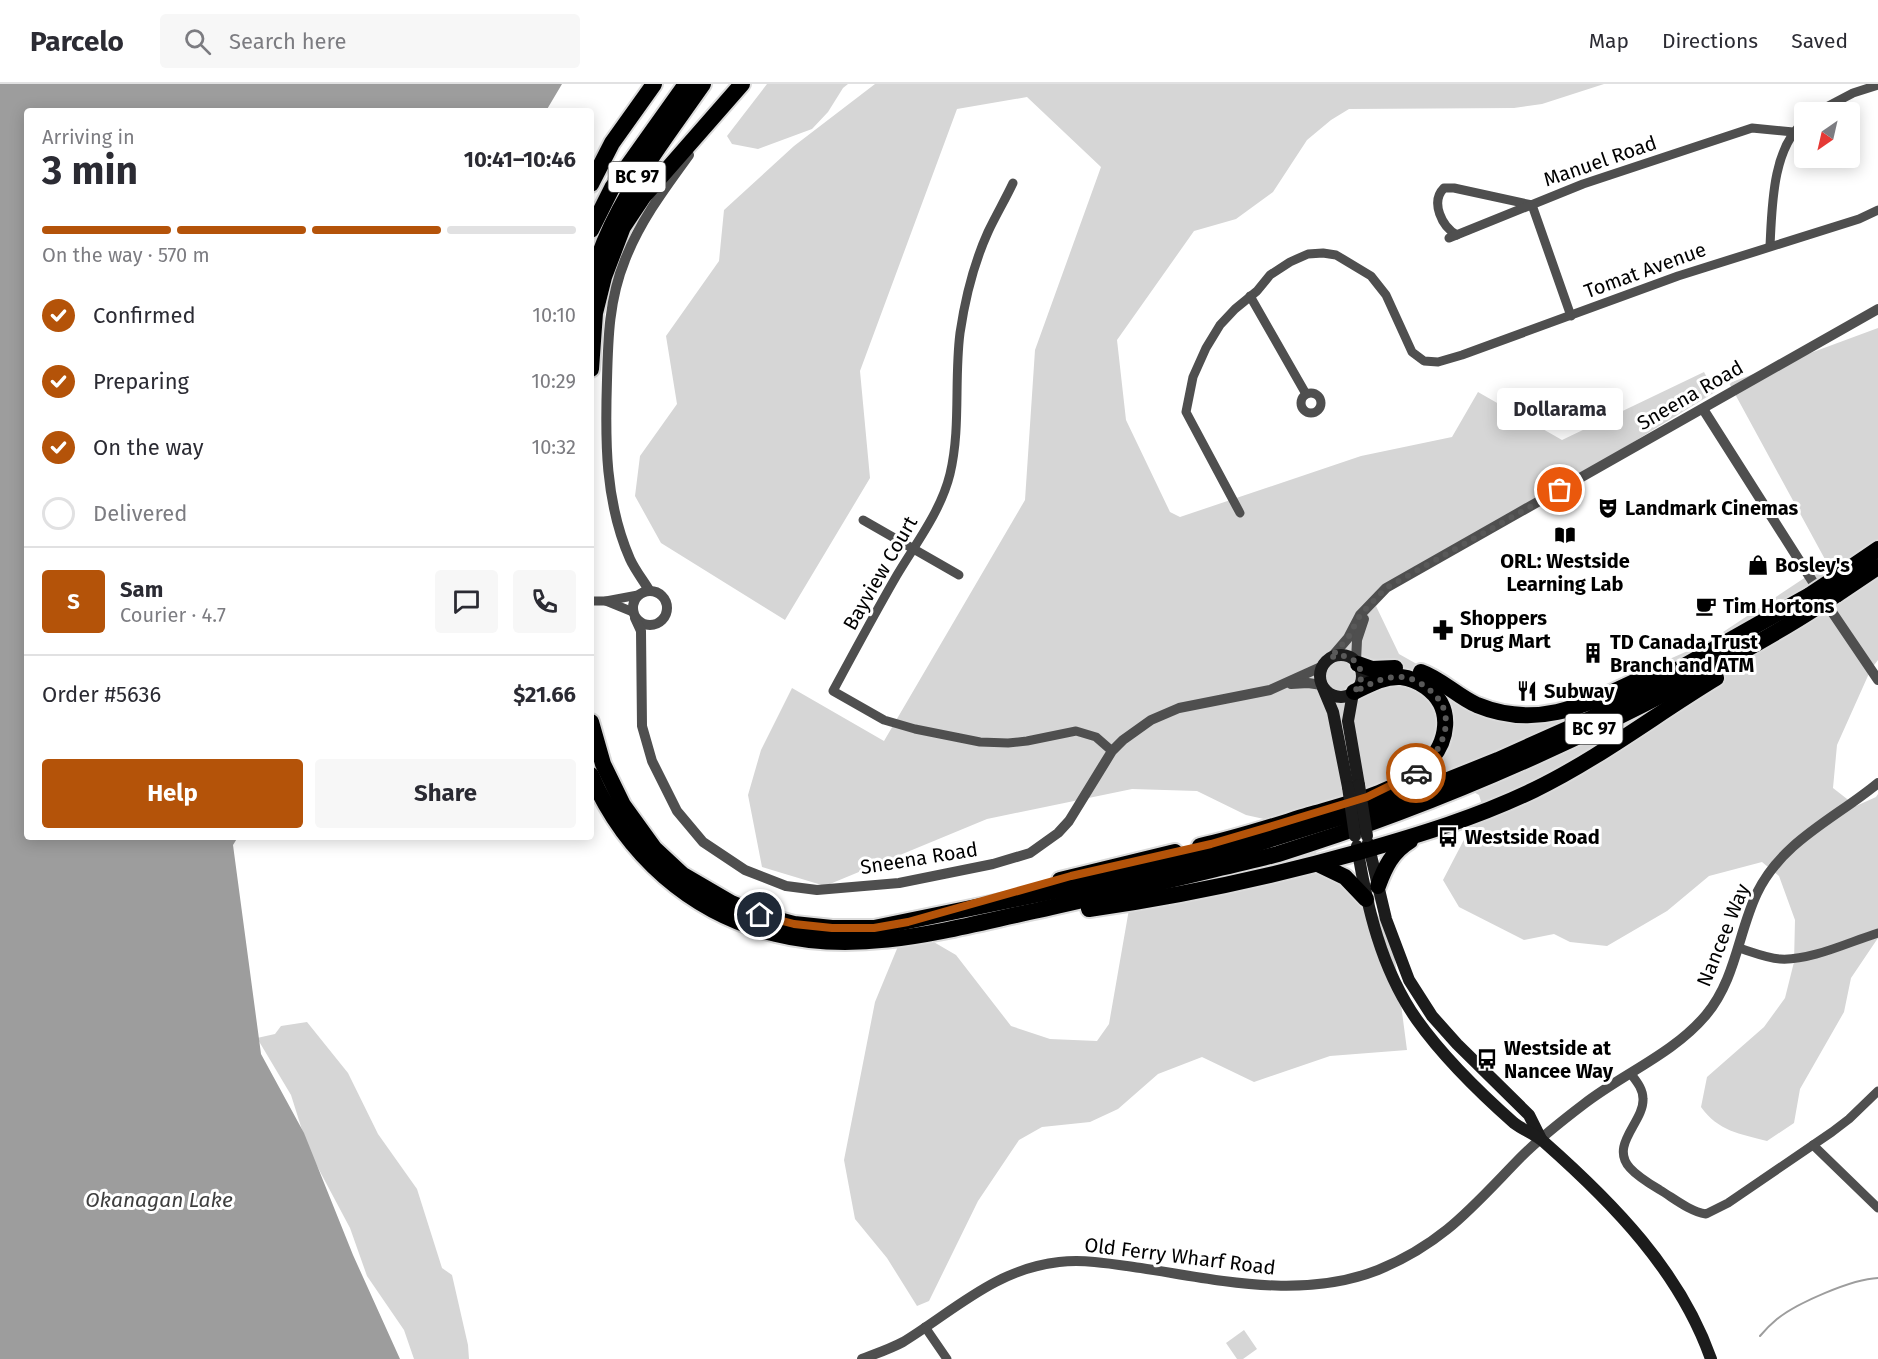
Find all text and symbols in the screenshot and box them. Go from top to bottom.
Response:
search box [160,14,580,68]
text: Parcelo [30,25,124,58]
icon: search [181,25,214,58]
text: Search here [229,28,346,55]
text: Map [1589,28,1629,54]
text: Directions [1662,28,1758,54]
text: Saved [1791,28,1848,54]
north arrow [1794,102,1860,168]
map controls [1794,102,1860,168]
text: Arriving in [42,125,135,149]
street label: Manuel Road [1540,130,1660,192]
text: 10:41–10:46 [464,146,576,173]
text: 3 min [42,148,138,194]
road number: BC 97 [608,162,666,192]
street label: Tomat Avenue [1581,237,1709,303]
text: On the way · 570 m [42,243,210,267]
icon: check [42,299,75,332]
text: Confirmed [93,302,196,329]
text: 10:10 [532,303,576,327]
street label: Sneena Road [1633,355,1747,435]
icon: check [42,365,75,398]
text: Preparing [93,368,189,395]
text: 10:29 [531,369,576,393]
callout: Dollarama [1497,388,1623,430]
text: Dollarama [1513,397,1607,421]
icon: check [42,431,75,464]
text: On the way [93,434,204,461]
text: 10:32 [532,435,576,459]
pin [1534,464,1585,515]
icon: bag [1543,473,1576,506]
theatre icon: Landmark Cinemas [1596,496,1620,520]
place label: Landmark Cinemas [1625,496,1799,520]
text: Delivered [93,500,188,527]
street label: Bayview Court [838,511,923,634]
library icon: ORL: Westside Learning Lab [1553,523,1577,547]
place label: ORL: Westside Learning Lab [1500,549,1630,596]
shop icon: Bosley's [1746,553,1770,577]
place label: Bosley's [1775,553,1850,577]
button: chat [435,570,498,633]
button: phone [513,570,576,633]
text: Sam [120,576,163,603]
text: S [67,588,80,615]
cafe icon: Tim Hortons [1694,594,1718,618]
place label: Tim Hortons [1723,594,1835,618]
text: Courier · 4.7 [120,603,226,627]
place label: Shoppers Drug Mart [1460,606,1551,653]
pharmacy icon: Shoppers Drug Mart [1431,618,1455,642]
place label: TD Canada Trust Branch and ATM [1610,630,1758,677]
building icon: TD Canada Trust Branch and ATM [1581,641,1605,665]
restaurant icon: Subway [1515,679,1539,703]
place label: Subway [1544,679,1615,703]
text: Order #5636 [42,681,161,708]
text: $21.66 [513,681,576,708]
road number: BC 97 [1566,714,1622,744]
courier [1386,743,1446,803]
icon: car [1400,757,1433,790]
button: Help [42,759,303,828]
button: Share [315,759,576,828]
bus stop icon: Westside Road [1436,825,1460,849]
place label: Westside Road [1465,825,1600,849]
street label: Sneena Road [859,837,979,879]
street label: Nancee Way [1691,880,1755,990]
pin [734,889,785,940]
icon: home [743,898,776,931]
place label: Westside at Nancee Way [1504,1036,1614,1083]
bus stop icon: Westside at Nancee Way [1475,1047,1499,1071]
water label: Okanagan Lake [85,1187,233,1213]
street label: Old Ferry Wharf Road [1083,1232,1277,1280]

